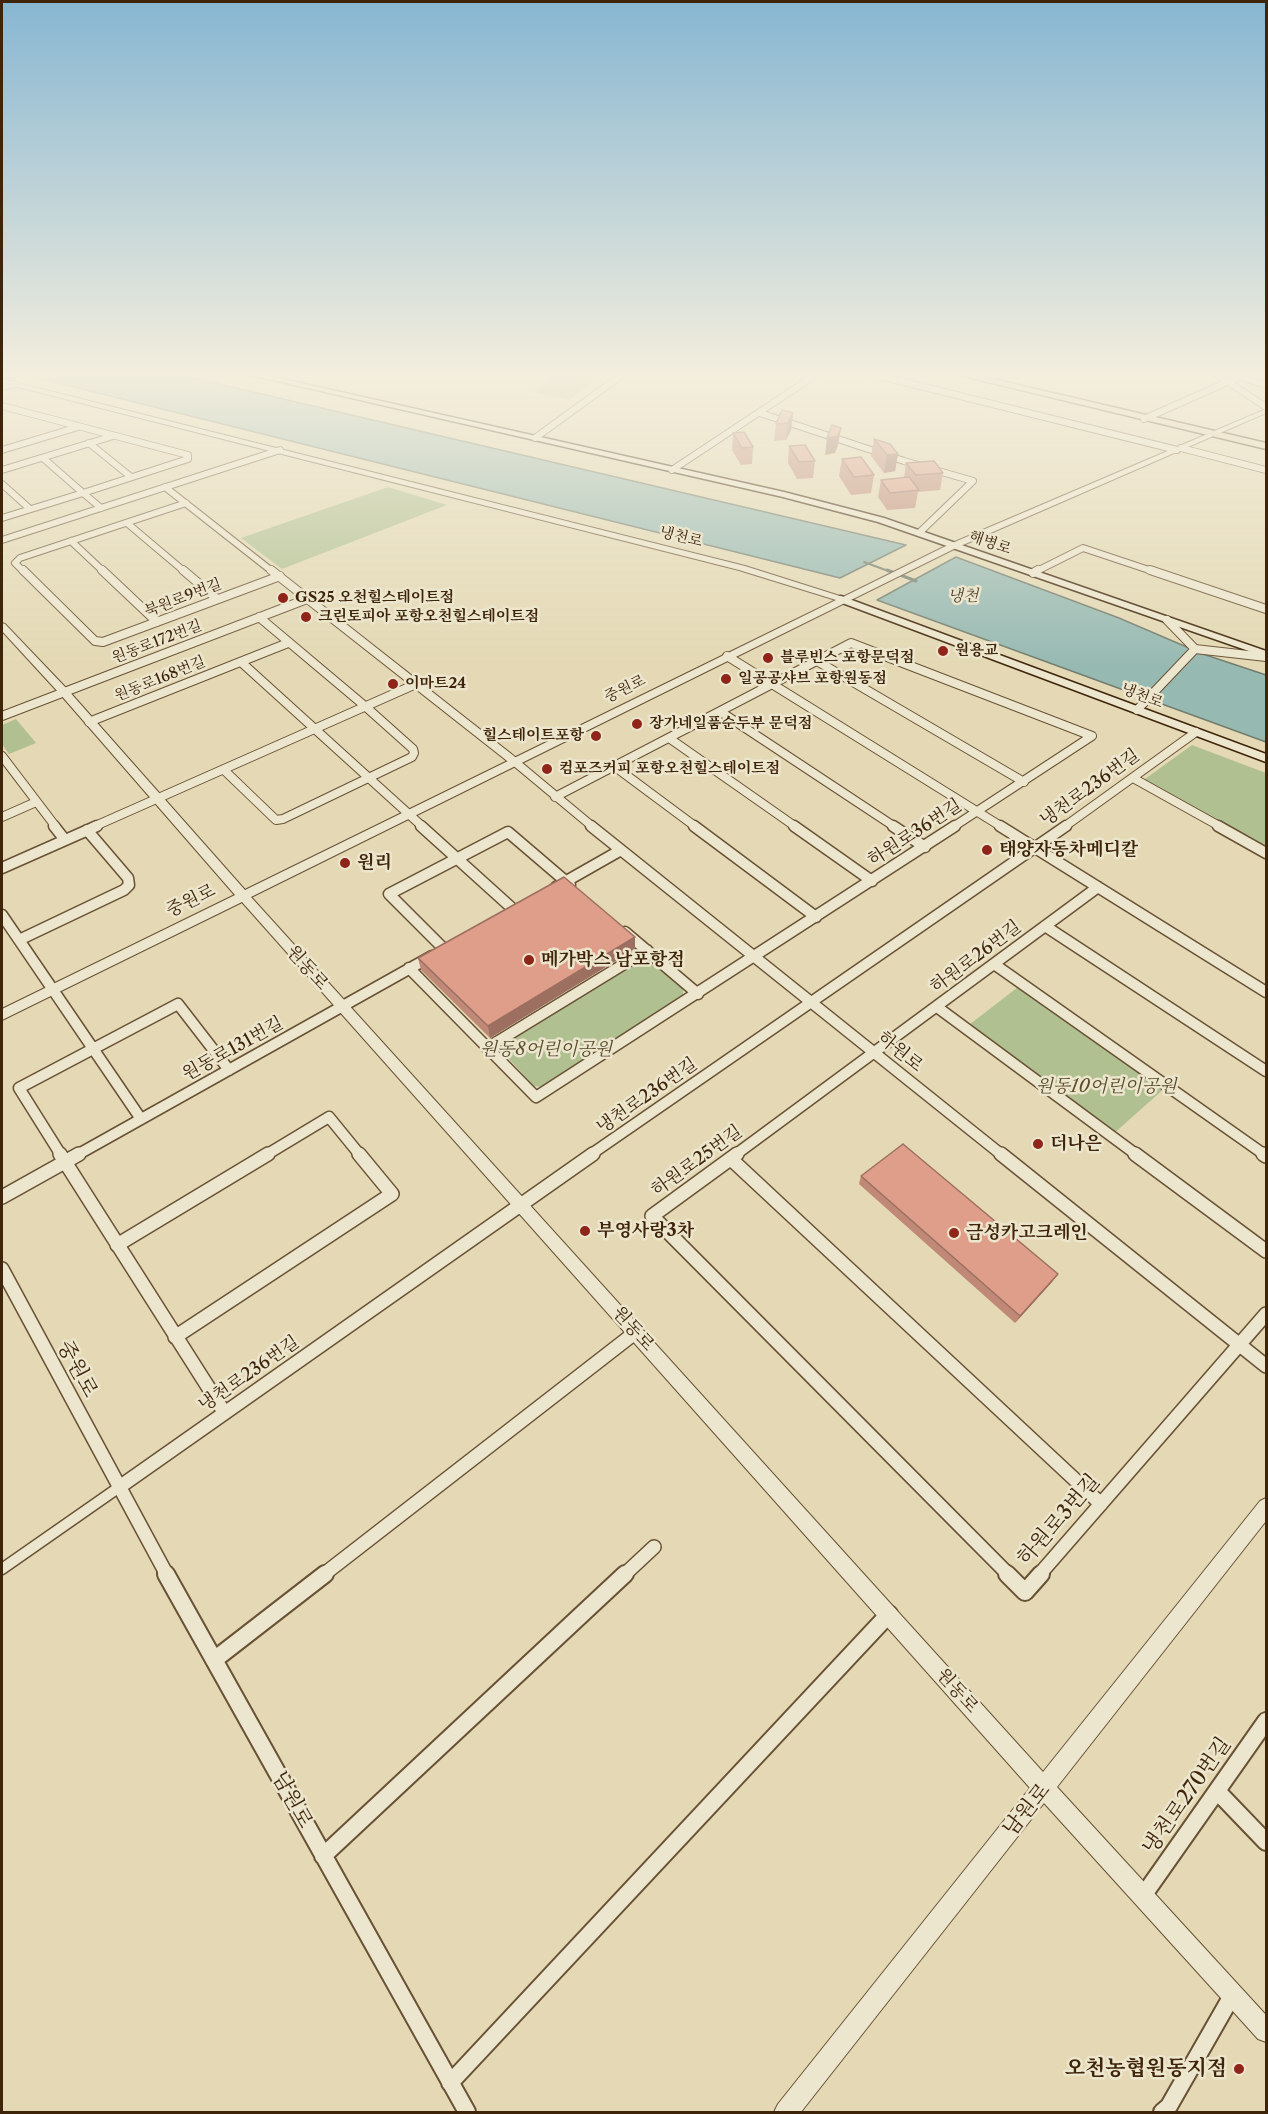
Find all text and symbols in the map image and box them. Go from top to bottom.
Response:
street label: 냉천로 [658,523,704,551]
street label: 해병로 [967,527,1013,559]
street label: 북원로9번길 [142,575,224,621]
water label: 냉천 [948,586,978,606]
place label: GS25 오천힐스테이트점 [295,589,454,607]
marker: GS25 오천힐스테이트점 [276,591,290,605]
place label: 크린토피아 포항오천힐스테이트점 [318,608,539,626]
marker: 크린토피아 포항오천힐스테이트점 [299,610,313,624]
street label: 원동로172번길 [110,617,204,667]
place label: 원용교 [955,642,998,660]
marker: 원용교 [936,644,950,658]
place label: 블루빈스 포항문덕점 [780,649,914,667]
marker: 블루빈스 포항문덕점 [761,651,775,665]
street label: 원동로168번길 [112,653,208,705]
place label: 일공공샤브 포항원동점 [738,670,887,688]
street label: 중원로 [602,671,648,707]
marker: 일공공샤브 포항원동점 [719,672,733,686]
place label: 이마트24 [405,675,466,693]
marker: 이마트24 [386,677,400,691]
street label: 냉천로 [1118,680,1166,712]
place label: 장가네일품순두부 문덕점 [649,715,812,733]
marker: 장가네일품순두부 문덕점 [630,717,644,731]
place label: 힐스테이트포항 [483,727,584,745]
marker: 힐스테이트포항 [589,729,603,743]
street label: 냉천로236번길 [1036,745,1144,831]
place label: 컴포즈커피 포항오천힐스테이트점 [559,760,780,778]
marker: 컴포즈커피 포항오천힐스테이트점 [540,762,554,776]
street label: 하원로36번길 [864,795,966,871]
place label: 태양자동차메디칼 [999,839,1138,861]
marker: 태양자동차메디칼 [980,843,994,857]
place label: 원리 [357,852,392,874]
marker: 원리 [338,856,352,870]
street label: 중원로 [163,880,219,922]
street label: 하원로26번길 [926,916,1026,998]
street label: 원동로 [282,941,332,995]
place label: 메가박스 남포항점 [541,949,685,971]
marker: 메가박스 남포항점 [522,953,536,967]
street label: 원동로131번길 [179,1012,287,1086]
street label: 하원로 [873,1027,927,1077]
park label: 원동8어린이공원 [480,1039,612,1061]
street label: 냉천로236번길 [593,1053,701,1139]
park label: 원동10어린이공원 [1035,1076,1177,1098]
street label: 하원로25번길 [647,1121,747,1201]
place label: 더나은 [1050,1133,1102,1155]
marker: 더나은 [1031,1137,1045,1151]
place label: 부영사랑3차 [597,1220,694,1242]
place label: 금성카고크레인 [966,1222,1088,1244]
marker: 부영사랑3차 [578,1224,592,1238]
marker: 금성카고크레인 [947,1226,961,1240]
street label: 원동로 [608,1302,658,1356]
street label: 냉천로236번길 [195,1331,303,1417]
street label: 중원로 [52,1336,102,1402]
street label: 하원로3번길 [1012,1469,1106,1571]
street label: 원동로 [932,1664,982,1718]
street label: 냉천로270번길 [1137,1733,1237,1859]
street label: 남원로 [266,1767,318,1833]
street label: 남원로 [998,1778,1056,1842]
place label: 오천농협원동지점 [1065,2056,1227,2082]
marker: 오천농협원동지점 [1232,2062,1246,2076]

